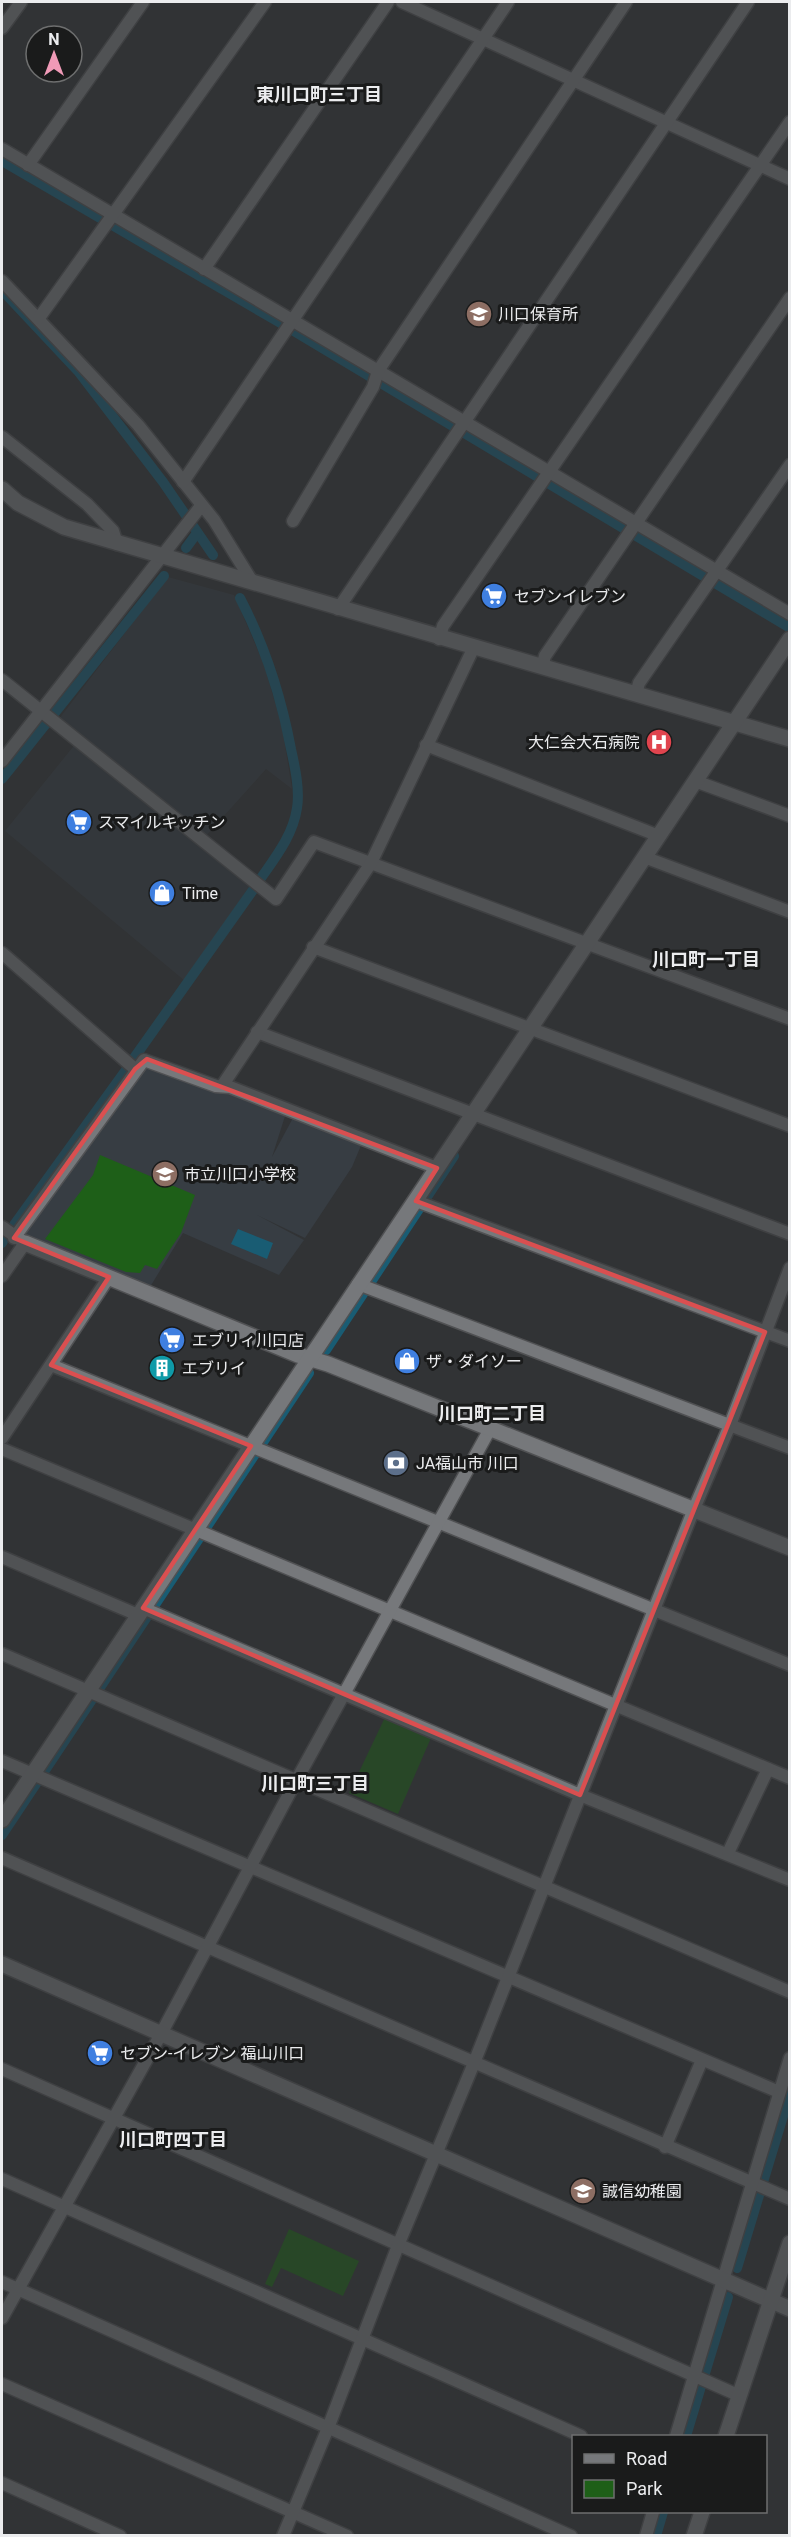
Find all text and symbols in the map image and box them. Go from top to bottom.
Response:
north arrow [24,24,84,84]
text: N [48,30,60,49]
district label: 東川口町三丁目 [256,84,382,105]
school or university icon: 川口保育所 [464,299,494,329]
place label: 川口保育所 [498,305,578,324]
supermarket icon: セブンイレブン [479,581,509,611]
place label: セブンイレブン [514,587,626,606]
hospital icon: 大仁会大石病院 [644,727,674,757]
place label: 大仁会大石病院 [528,733,640,752]
supermarket icon: スマイルキッチン [64,807,94,837]
place label: スマイルキッチン [98,813,226,832]
shop icon: Time [147,878,177,908]
place label: Time [182,884,218,903]
district label: 川口町一丁目 [652,949,760,970]
school or university icon: 市立川口小学校 [150,1159,180,1189]
place label: 市立川口小学校 [184,1165,296,1184]
supermarket icon: エブリィ川口店 [157,1325,187,1355]
place label: エブリィ川口店 [192,1331,304,1350]
shop icon: ザ・ダイソー [392,1346,422,1376]
place label: ザ・ダイソー [426,1352,522,1371]
building icon: エブリイ [147,1353,177,1383]
place label: エブリイ [182,1359,246,1378]
district label: 川口町二丁目 [438,1403,546,1424]
bank icon: JA福山市 川口 [381,1448,411,1478]
place label: JA福山市 川口 [416,1454,519,1473]
district label: 川口町三丁目 [261,1773,369,1794]
supermarket icon: セブン-イレブン 福山川口 [85,2038,115,2068]
place label: セブン-イレブン 福山川口 [120,2044,304,2063]
district label: 川口町四丁目 [119,2129,227,2150]
school or university icon: 誠信幼稚園 [568,2176,598,2206]
place label: 誠信幼稚園 [602,2182,682,2201]
legend [572,2435,767,2513]
text: Road [626,2448,667,2469]
text: Park [626,2478,663,2499]

